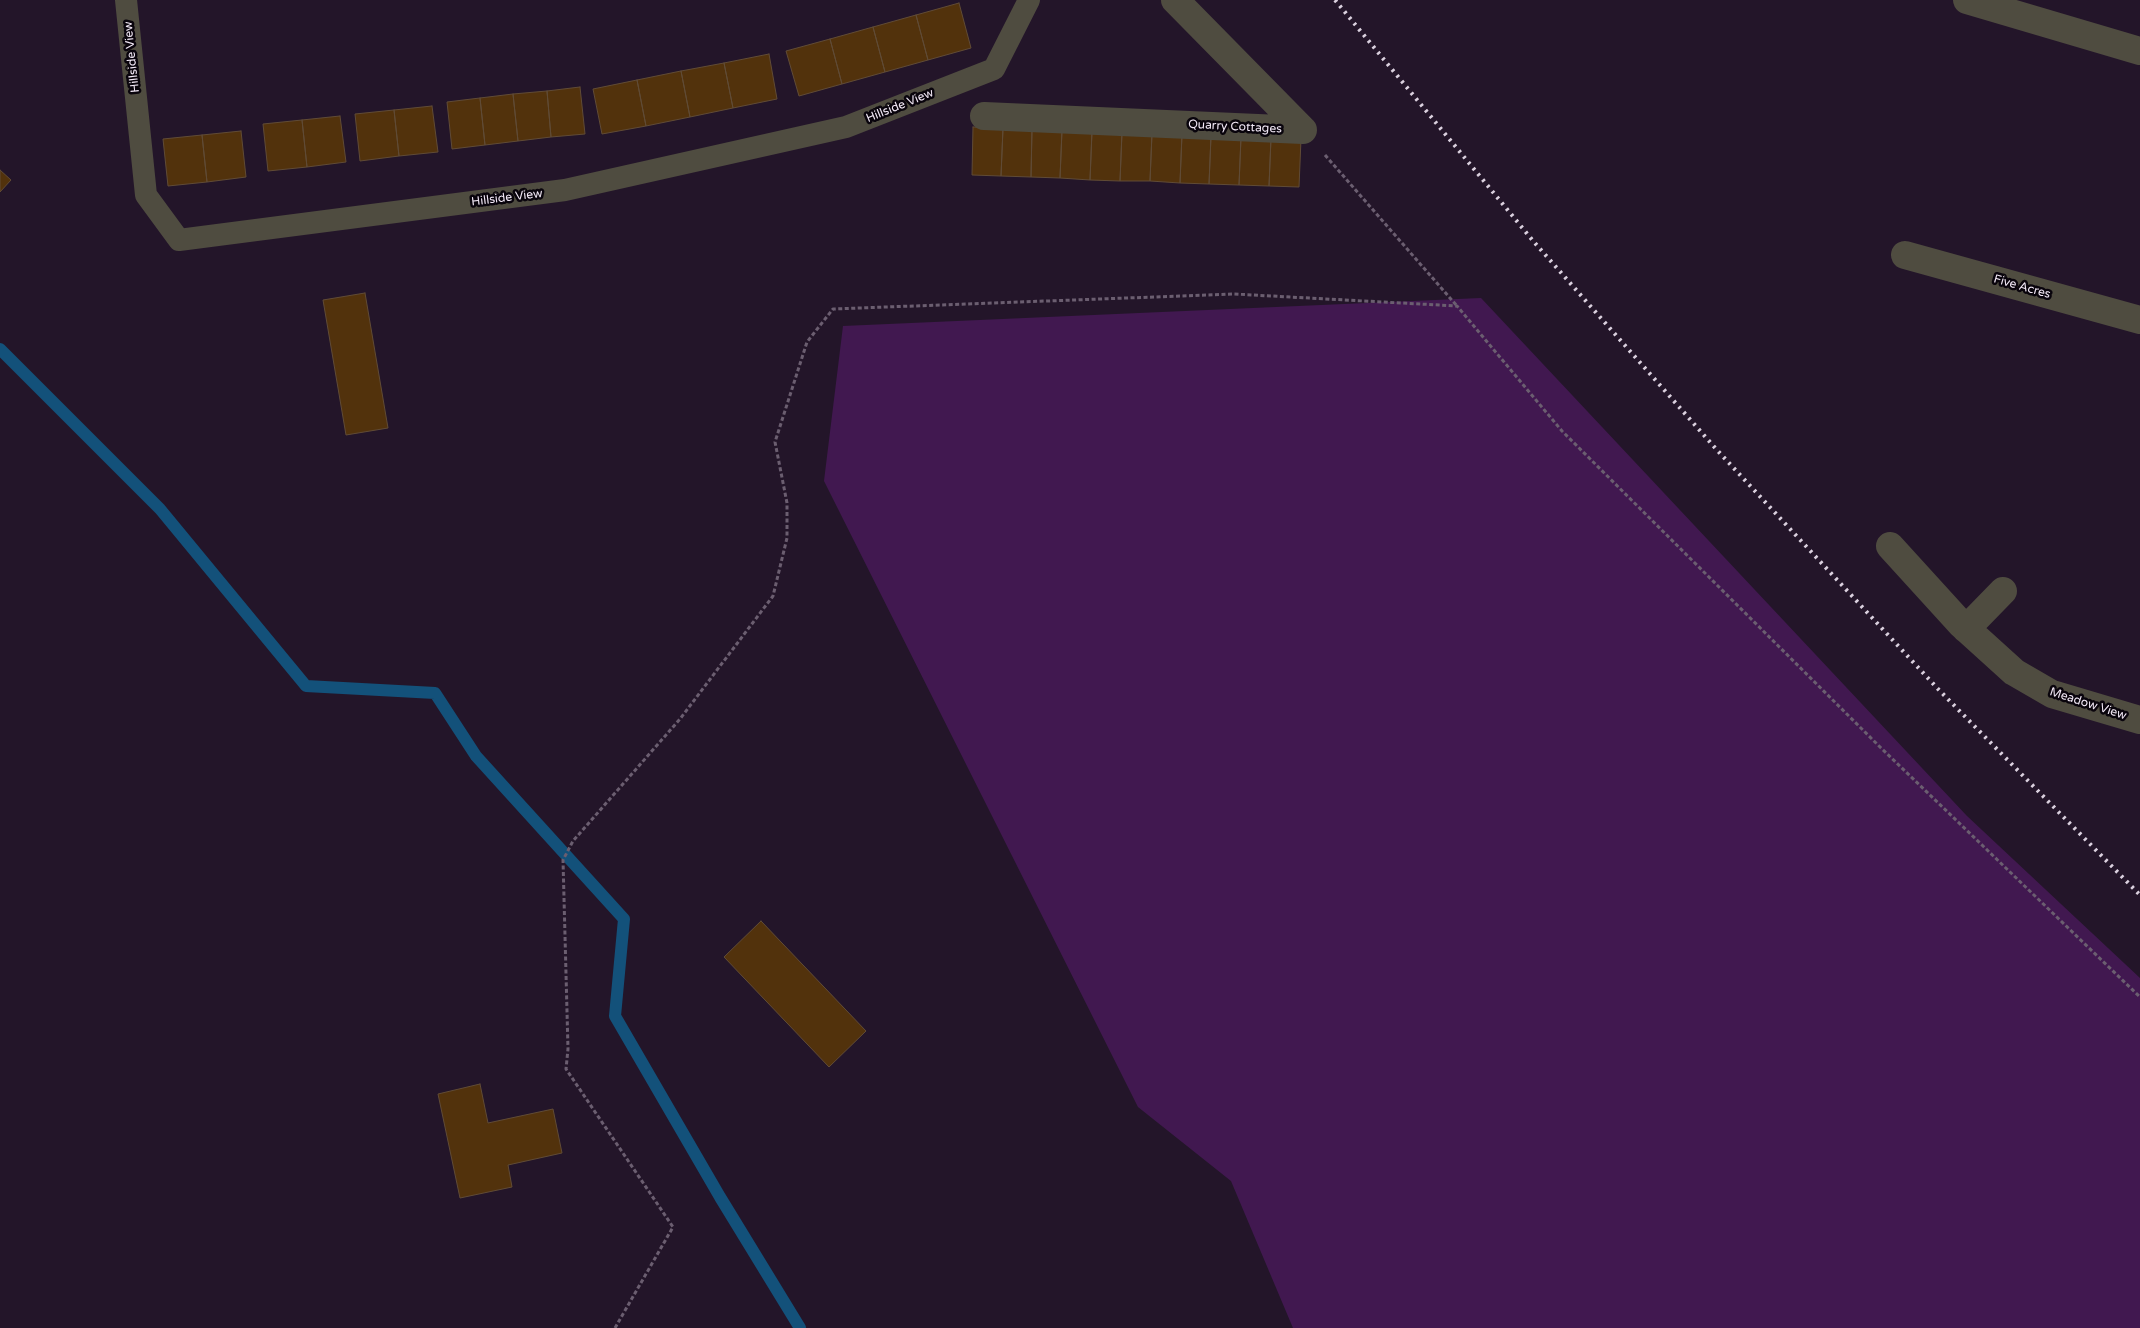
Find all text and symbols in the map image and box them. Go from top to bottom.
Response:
street label: Hillside View [121,21,143,93]
street label: Hillside View [864,86,936,126]
street label: Quarry Cottages [1188,117,1282,137]
street label: Hillside View [471,186,543,210]
street label: Five Acres [1992,272,2052,302]
street label: Meadow View [2048,685,2128,723]

